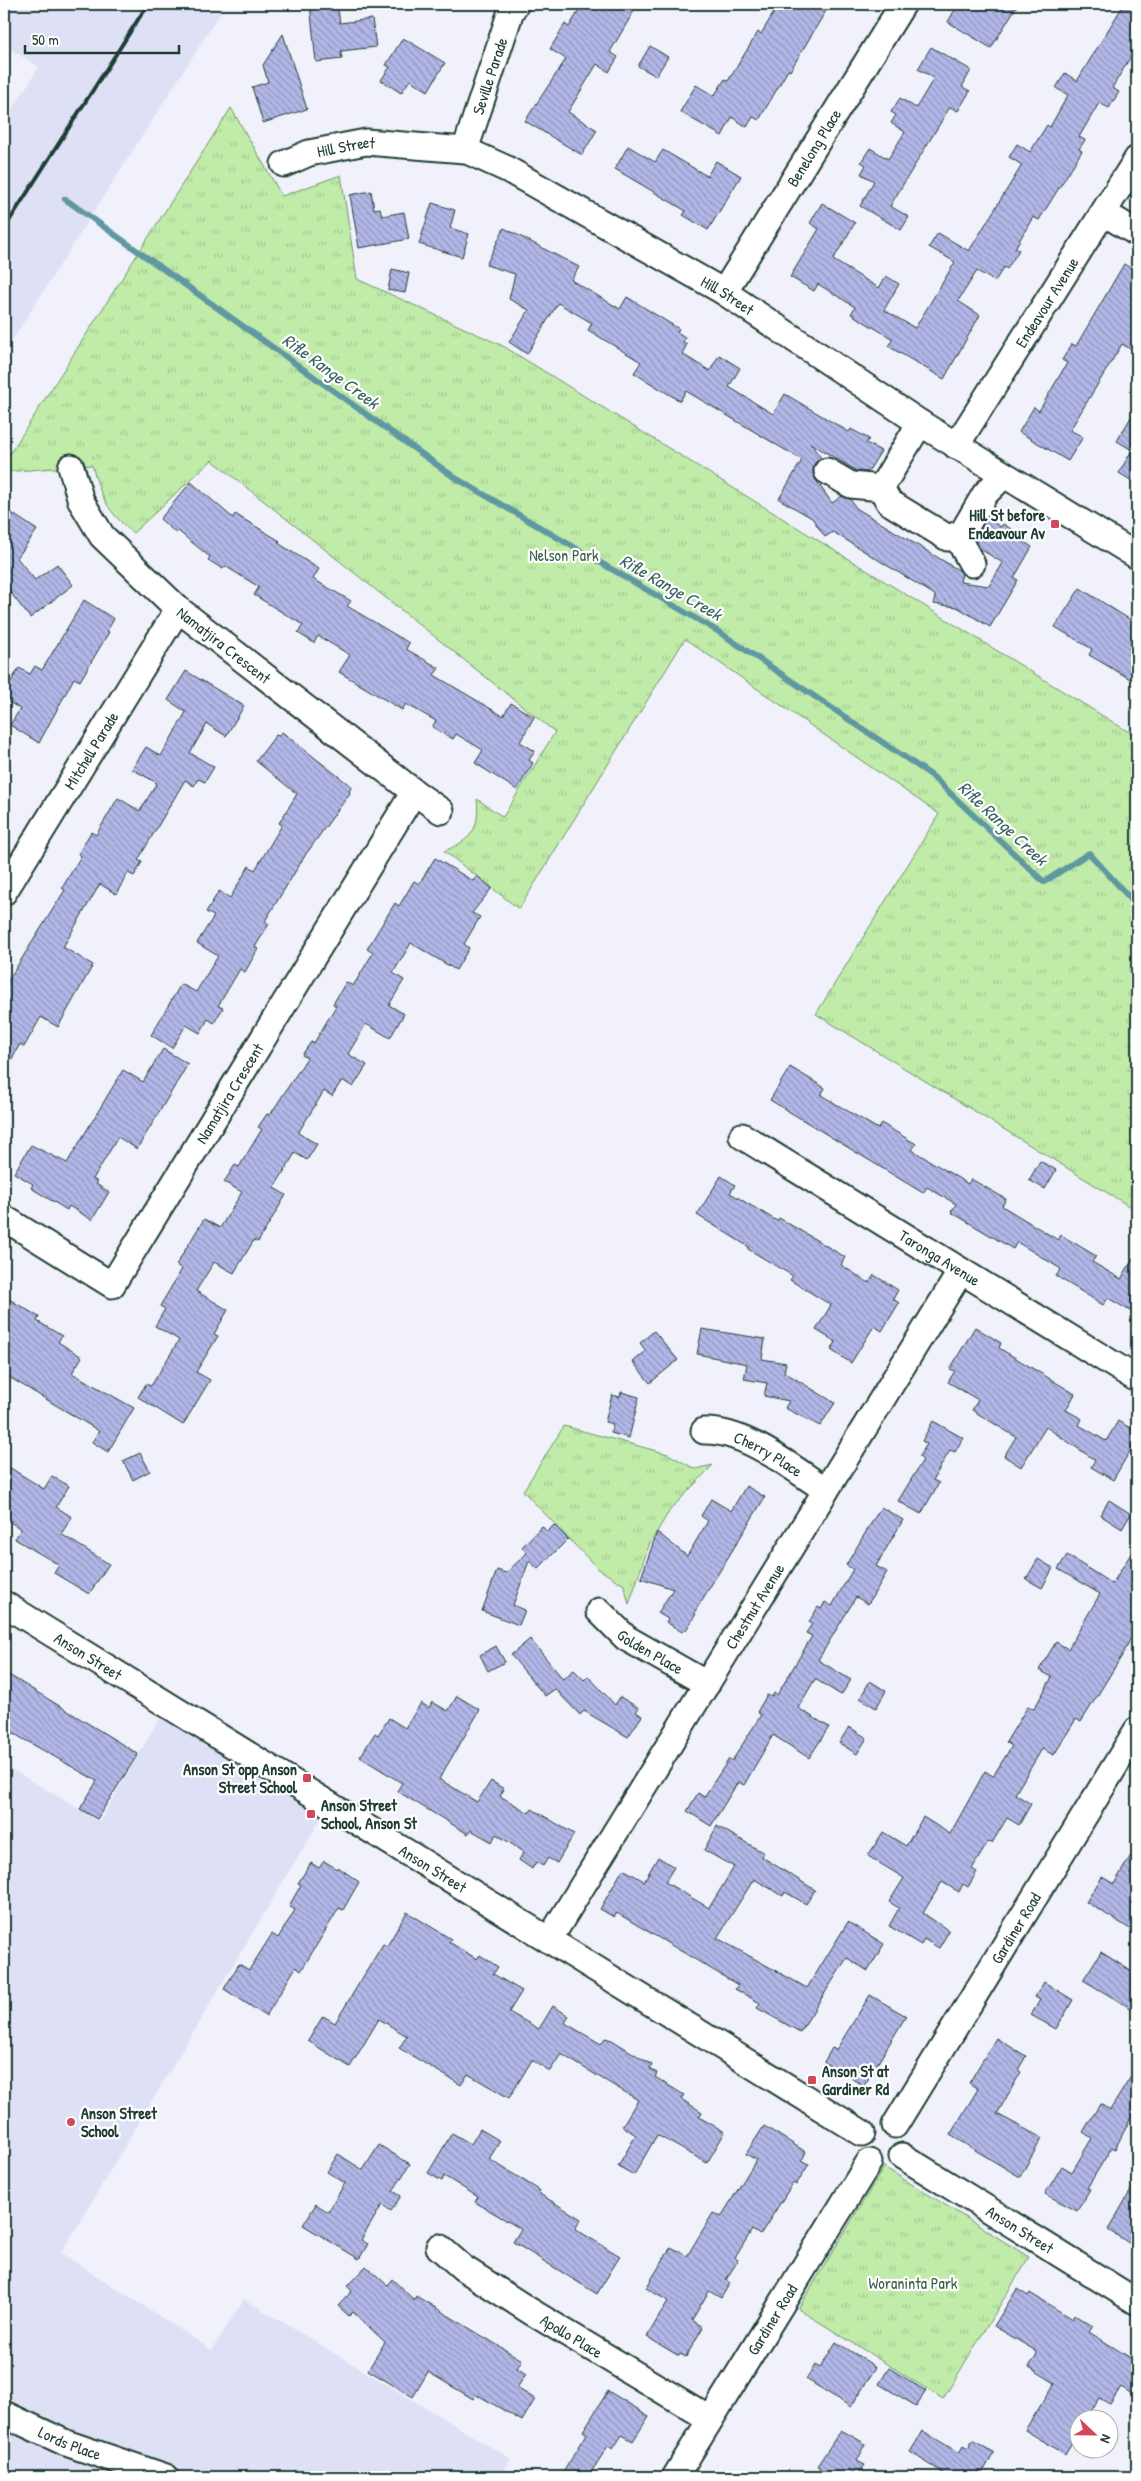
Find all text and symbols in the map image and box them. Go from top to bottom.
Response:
scale bar [25,22,179,54]
text: 50 m [32,29,59,50]
street label: Seville Parade [467,34,513,117]
street label: Benelong Place [781,104,847,191]
street label: Hill Street [315,131,376,162]
street label: Endeavour Avenue [1010,252,1084,352]
street label: Hill Street [697,270,759,320]
water label: Rifle Range Creek [278,327,386,416]
place label: Hill St before Endeavour Av [969,504,1046,544]
marker: Hill St before Endeavour Av [1049,518,1061,530]
park label: Nelson Park [529,544,599,566]
water label: Rifle Range Creek [615,548,728,627]
street label: Namatjira Crescent [172,601,276,689]
street label: Mitchell Parade [59,707,124,794]
water label: Rifle Range Creek [953,775,1054,872]
street label: Namatjira Crescent [190,1039,269,1147]
street label: Taronga Avenue [895,1224,985,1291]
street label: Cherry Place [731,1426,807,1482]
street label: Chestnut Avenue [720,1559,790,1653]
street label: Golden Place [612,1624,688,1680]
street label: Anson Street [50,1627,127,1685]
place label: Anson St opp Anson Street School [183,1758,298,1798]
marker: Anson St opp Anson Street School [301,1772,313,1784]
place label: Anson Street School, Anson St [321,1794,417,1834]
marker: Anson Street School, Anson St [305,1808,317,1820]
street label: Anson Street [395,1839,472,1898]
street label: Gardiner Road [985,1888,1046,1968]
place label: Anson St at Gardiner Rd [822,2060,890,2100]
marker: Anson St at Gardiner Rd [806,2074,818,2086]
place label: Anson Street School [81,2102,157,2142]
marker: Anson Street School [65,2116,77,2128]
street label: Anson Street [982,2200,1059,2259]
park label: Woraninta Park [868,2272,958,2294]
street label: Gardiner Road [742,2280,802,2359]
street label: Apollo Place [536,2309,607,2363]
north arrow [1068,2408,1118,2458]
street label: Lords Place [35,2421,105,2465]
text: N [1096,2432,1117,2447]

